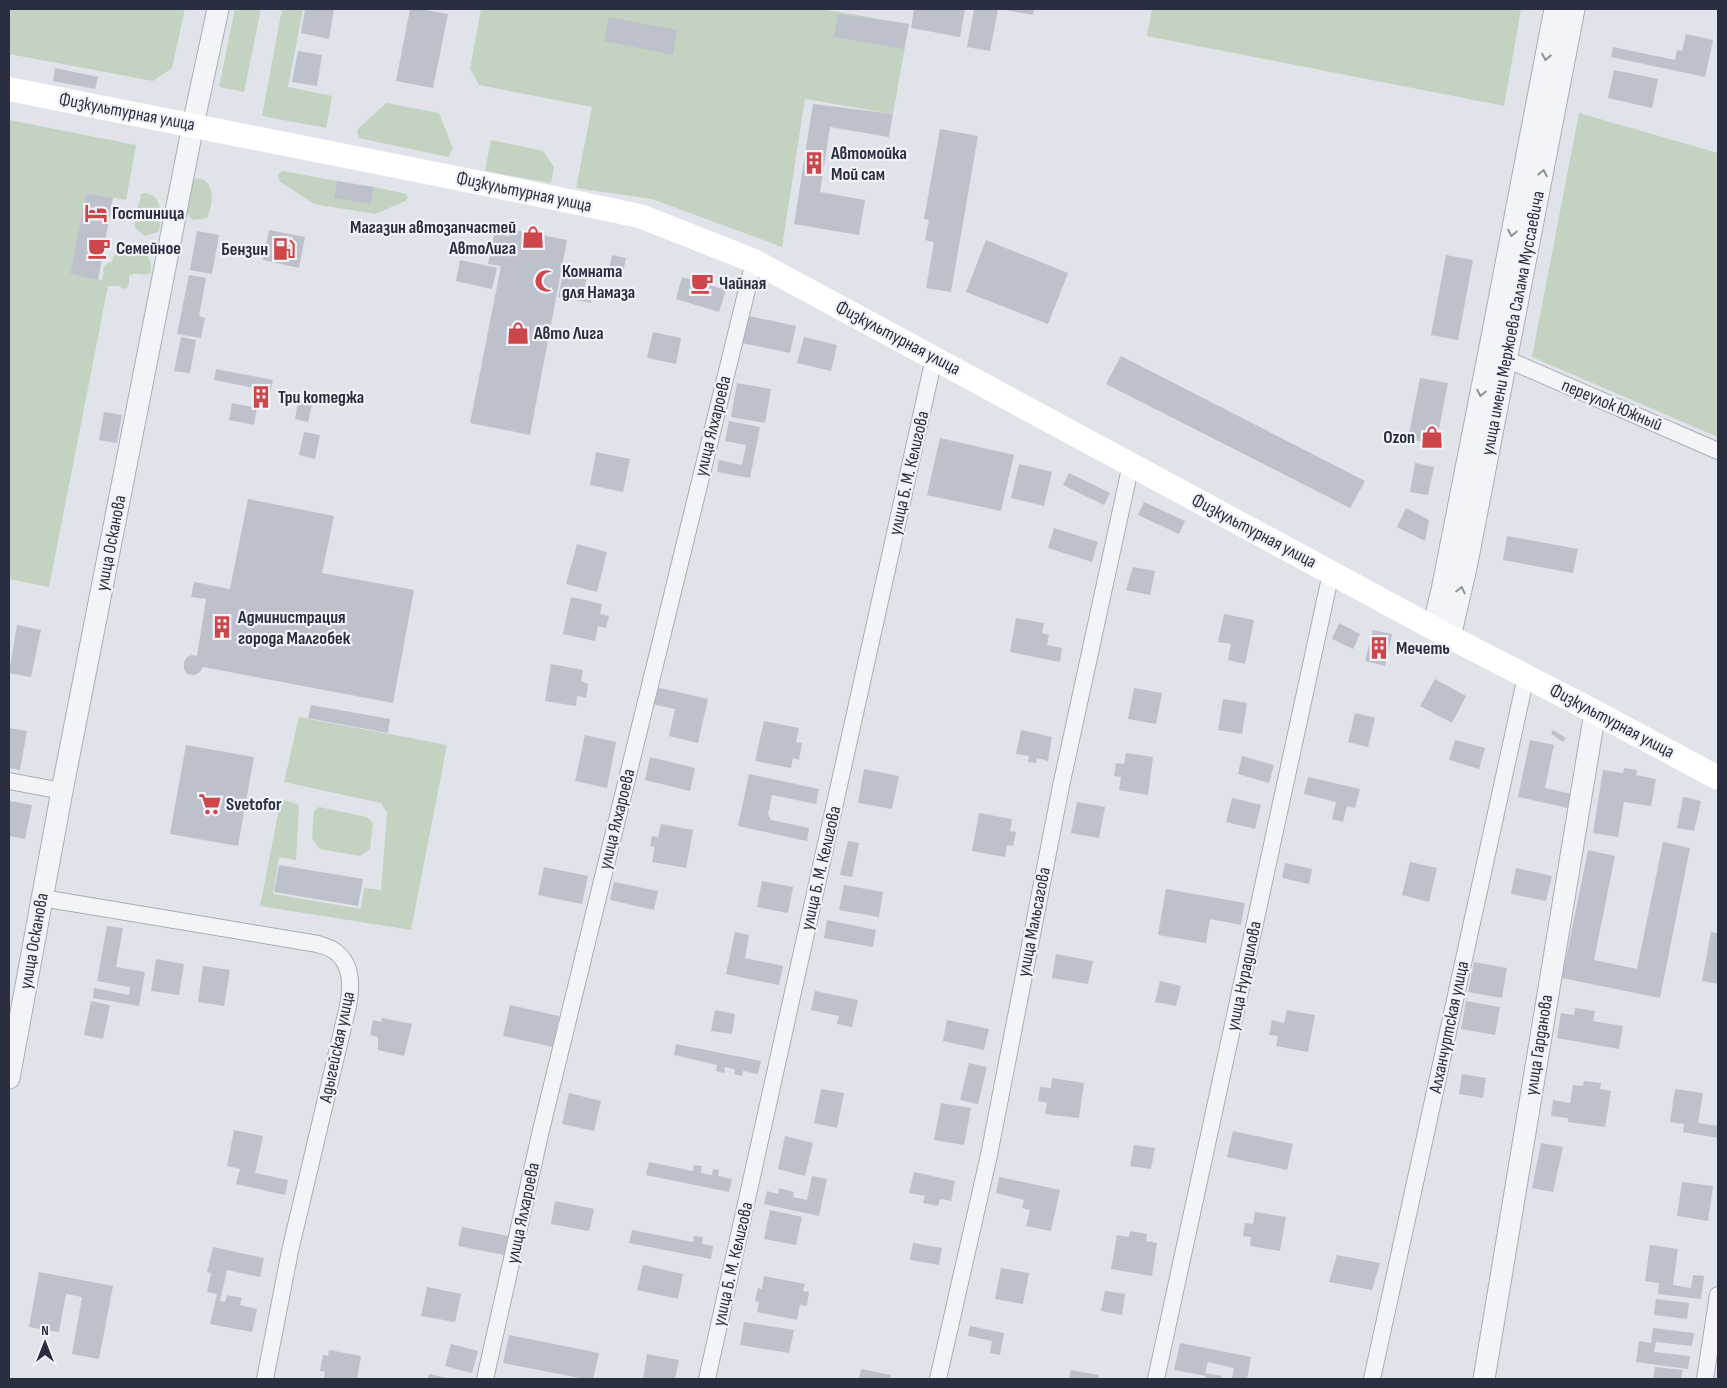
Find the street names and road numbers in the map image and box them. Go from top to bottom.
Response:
street label: Физкультурная улица [57,89,197,135]
street label: Физкультурная улица [454,167,594,217]
street label: улица имени Мержоева Салама Муссаевича [1477,189,1549,457]
street label: Физкультурная улица [832,296,964,380]
street label: улица Ялхароева [690,374,736,478]
street label: переулок Южный [1559,374,1665,436]
street label: улица Б. М. Келигова [885,409,933,537]
street label: Физкультурная улица [1188,489,1320,573]
street label: улица Осканова [91,493,131,593]
street label: Физкультурная улица [1546,679,1678,763]
street label: улица Ялхароева [594,767,640,871]
street label: улица Б. М. Келигова [797,804,845,932]
street label: улица Мальсагова [1013,865,1055,979]
street label: улица Осканова [15,891,53,991]
street label: улица Нурадилова [1222,919,1266,1033]
street label: Алханчуртская улица [1425,959,1473,1096]
street label: Адыгейская улица [315,990,359,1105]
street label: улица Гарданова [1521,993,1557,1097]
street label: улица Ялхароева [502,1160,544,1265]
street label: улица Б. М. Келигова [709,1200,757,1328]

